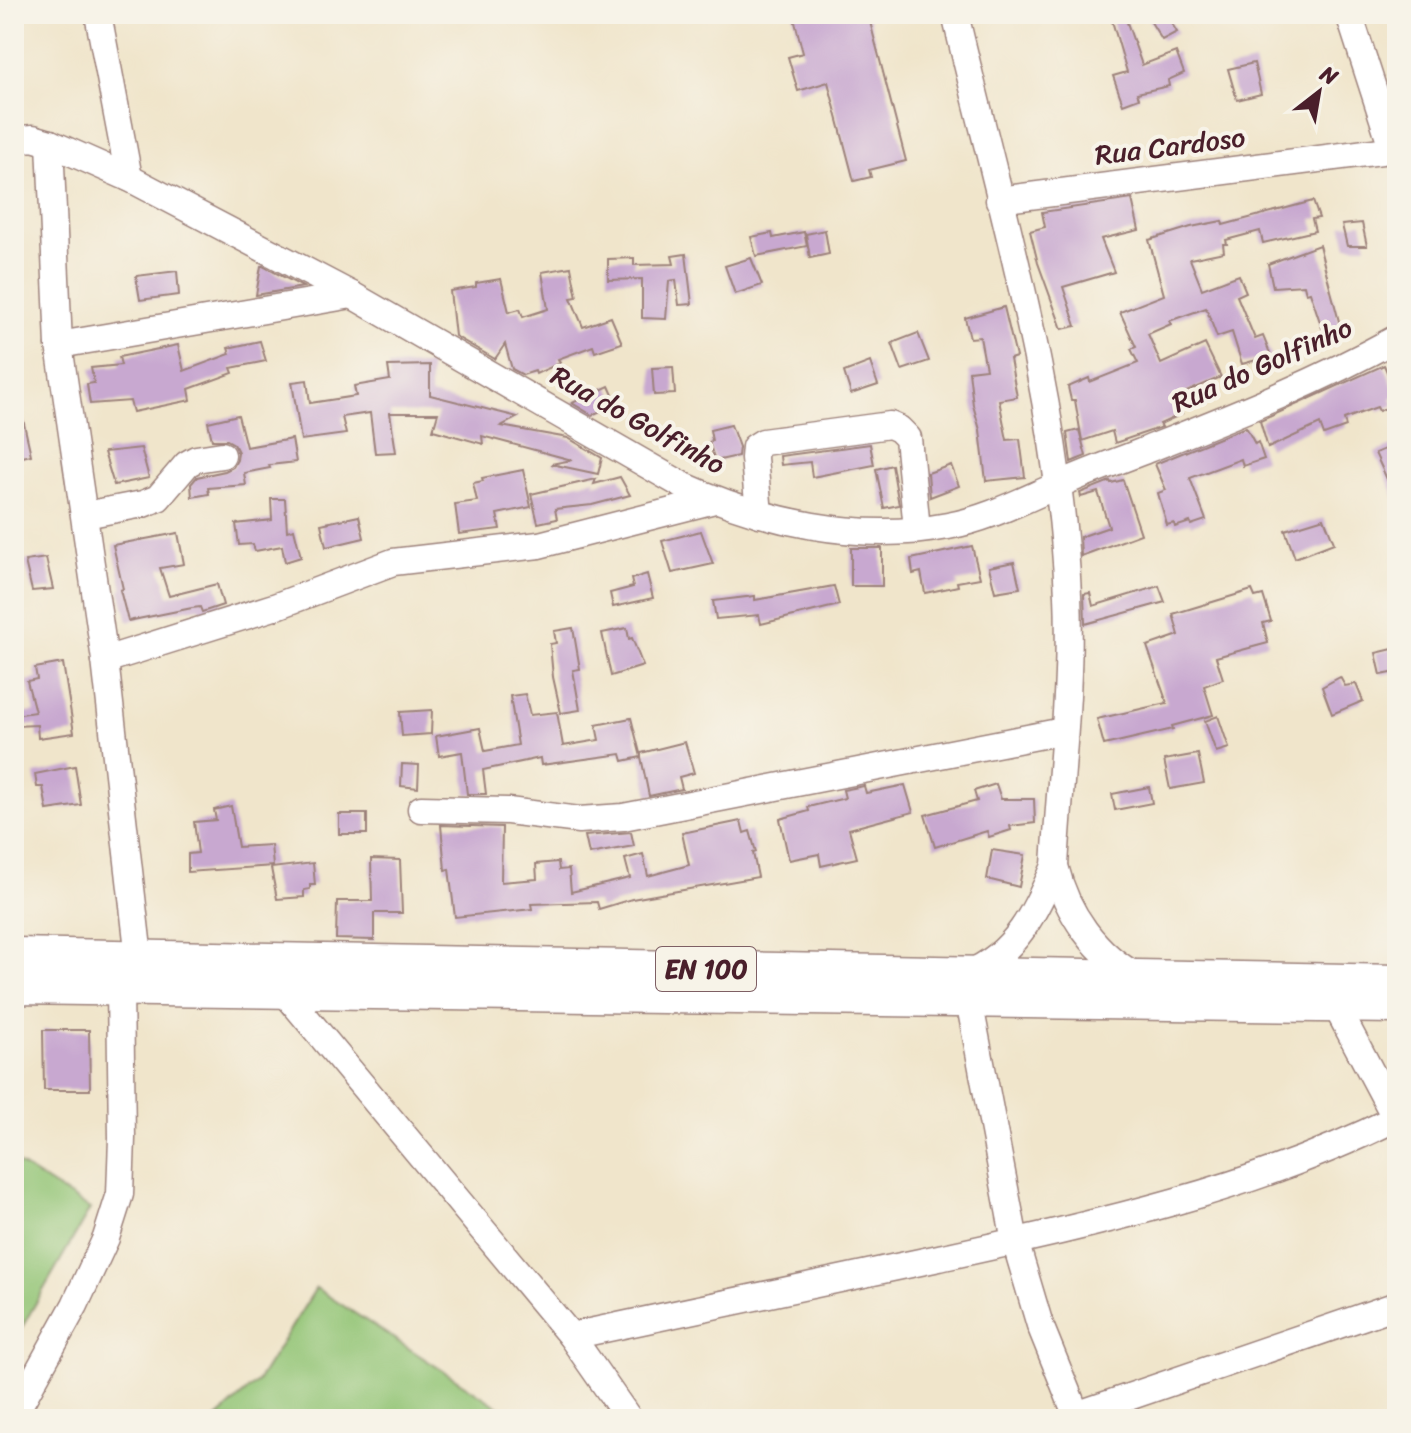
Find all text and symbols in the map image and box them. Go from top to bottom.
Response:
north arrow [1279,52,1359,132]
text: N [1312,54,1346,96]
street label: Rua Cardoso [1092,112,1248,180]
street label: Rua do Golfinho [1164,303,1360,427]
street label: Rua do Golfinho [541,352,735,488]
road number: EN 100 [656,947,756,991]

